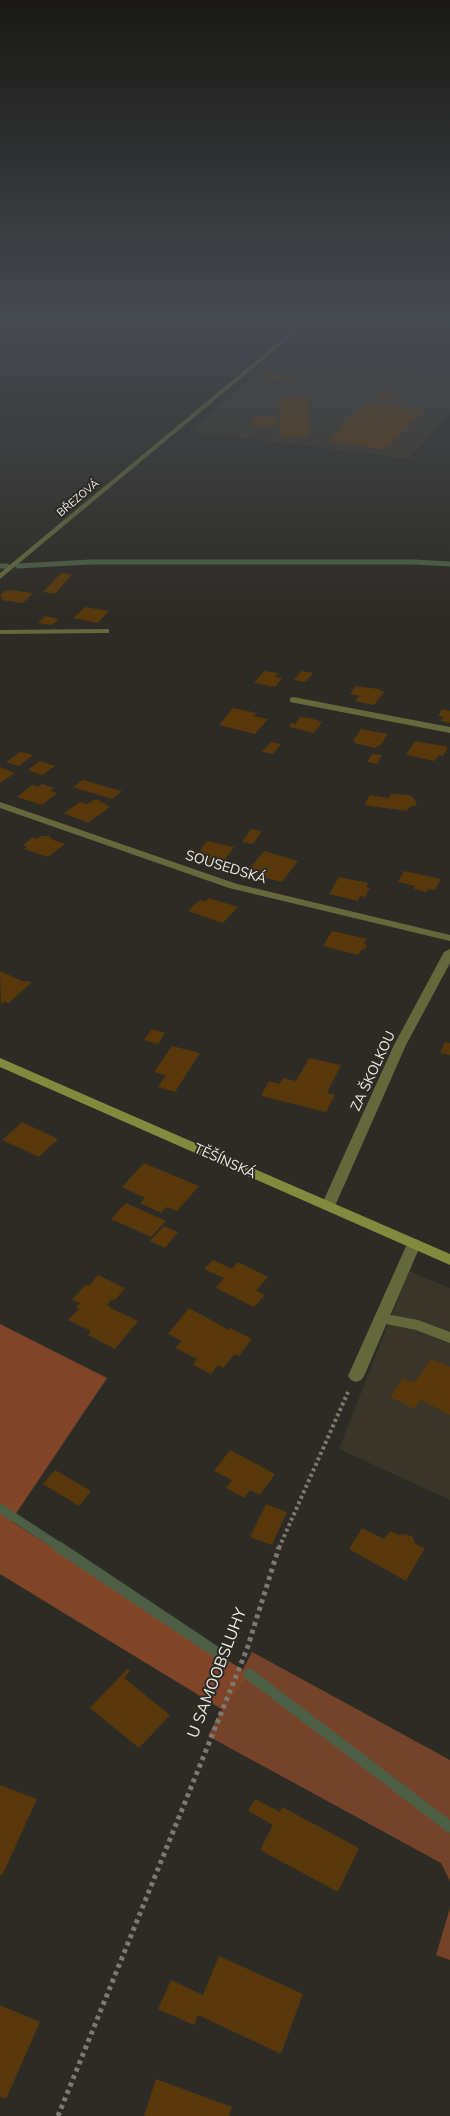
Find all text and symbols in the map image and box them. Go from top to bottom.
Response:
street label: BŘEZOVÁ [53,475,102,520]
street label: SOUSEDSKÁ [183,846,269,888]
street label: ZA ŠKOLKOU [346,1028,400,1114]
street label: TĚŠÍNSKÁ [191,1139,259,1183]
street label: U SAMOOBSLUHY [182,1604,252,1741]

